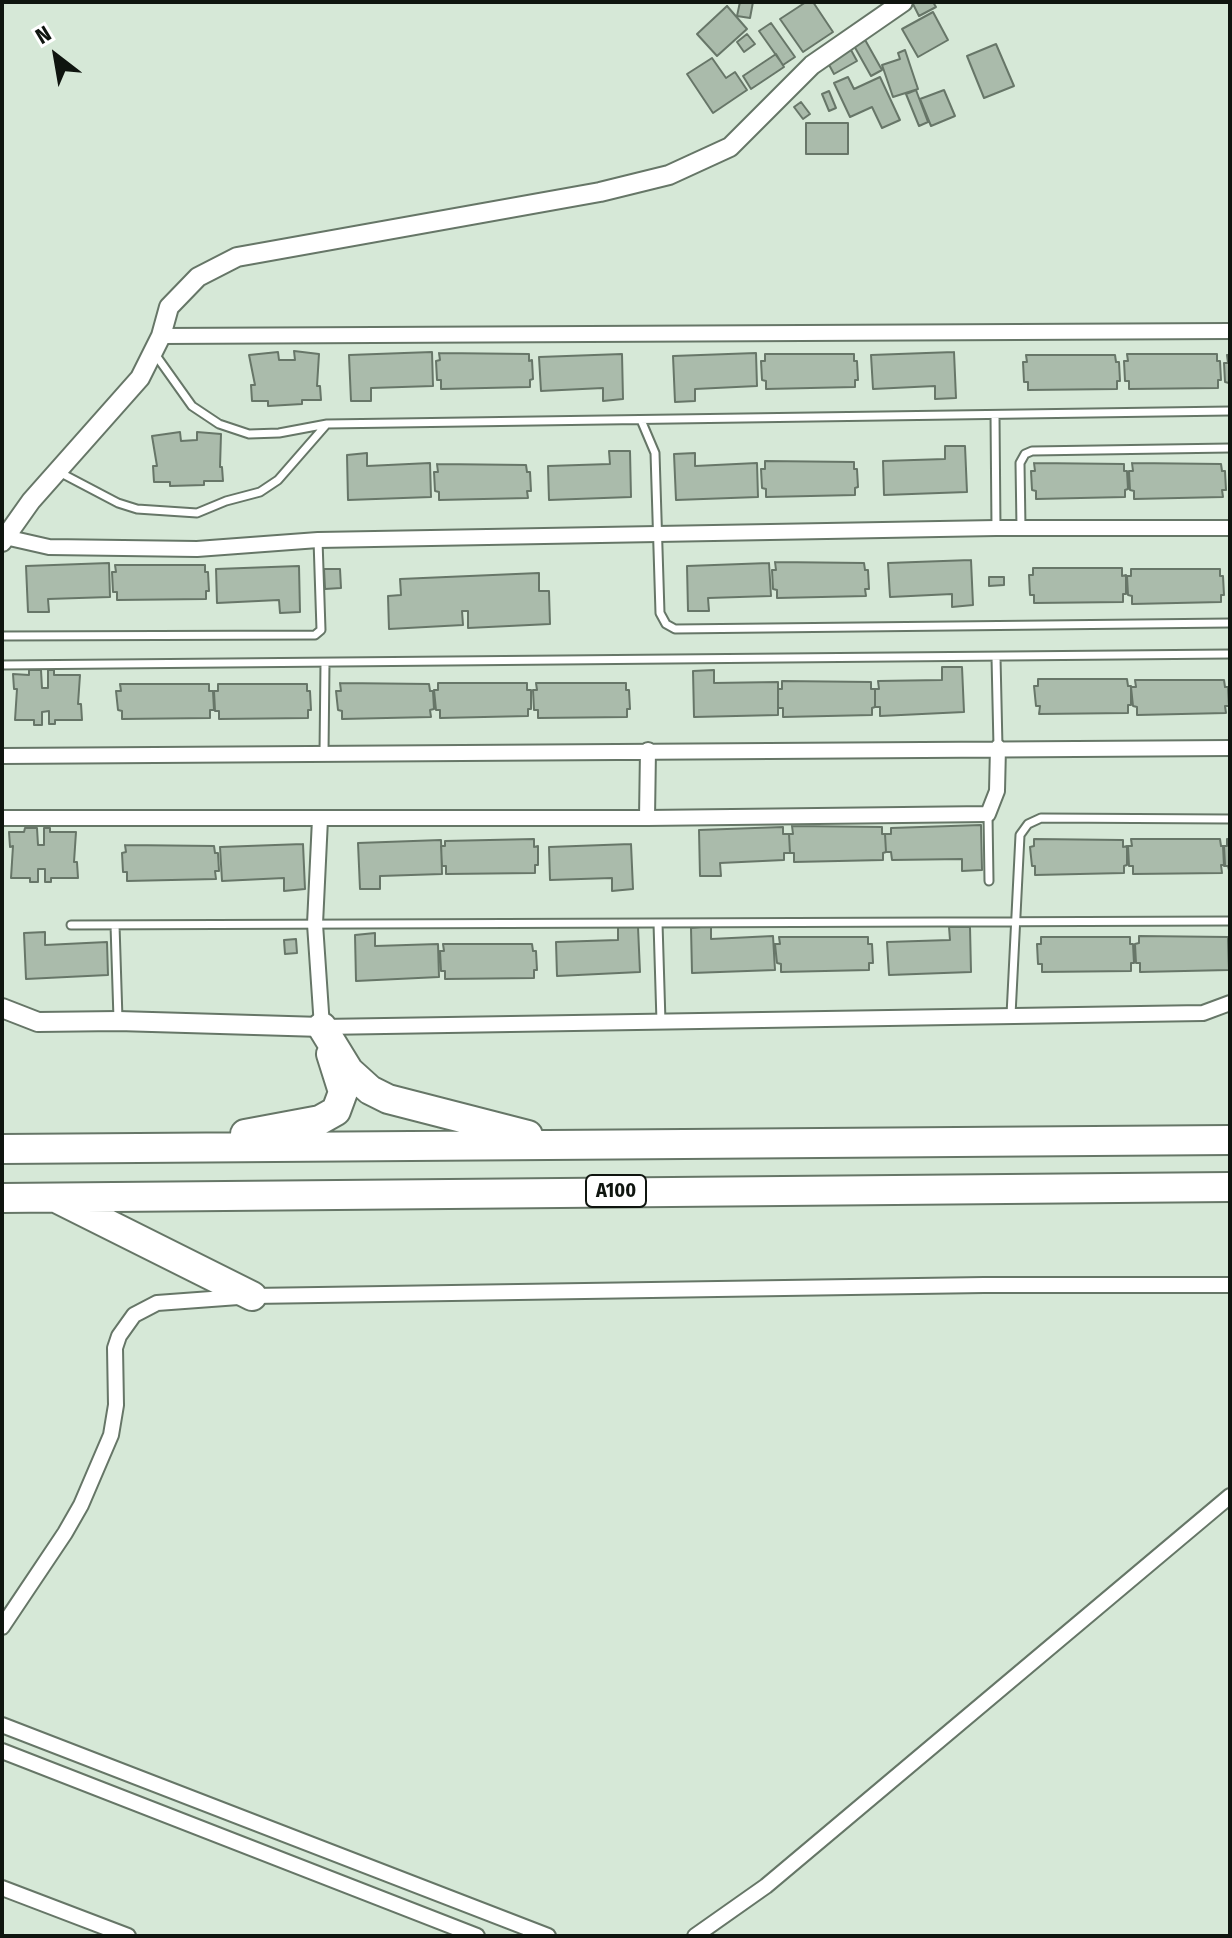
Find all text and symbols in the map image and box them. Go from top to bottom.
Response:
north arrow [16,16,96,96]
text: N [31,20,56,50]
road number: A100 [586,1175,646,1207]

